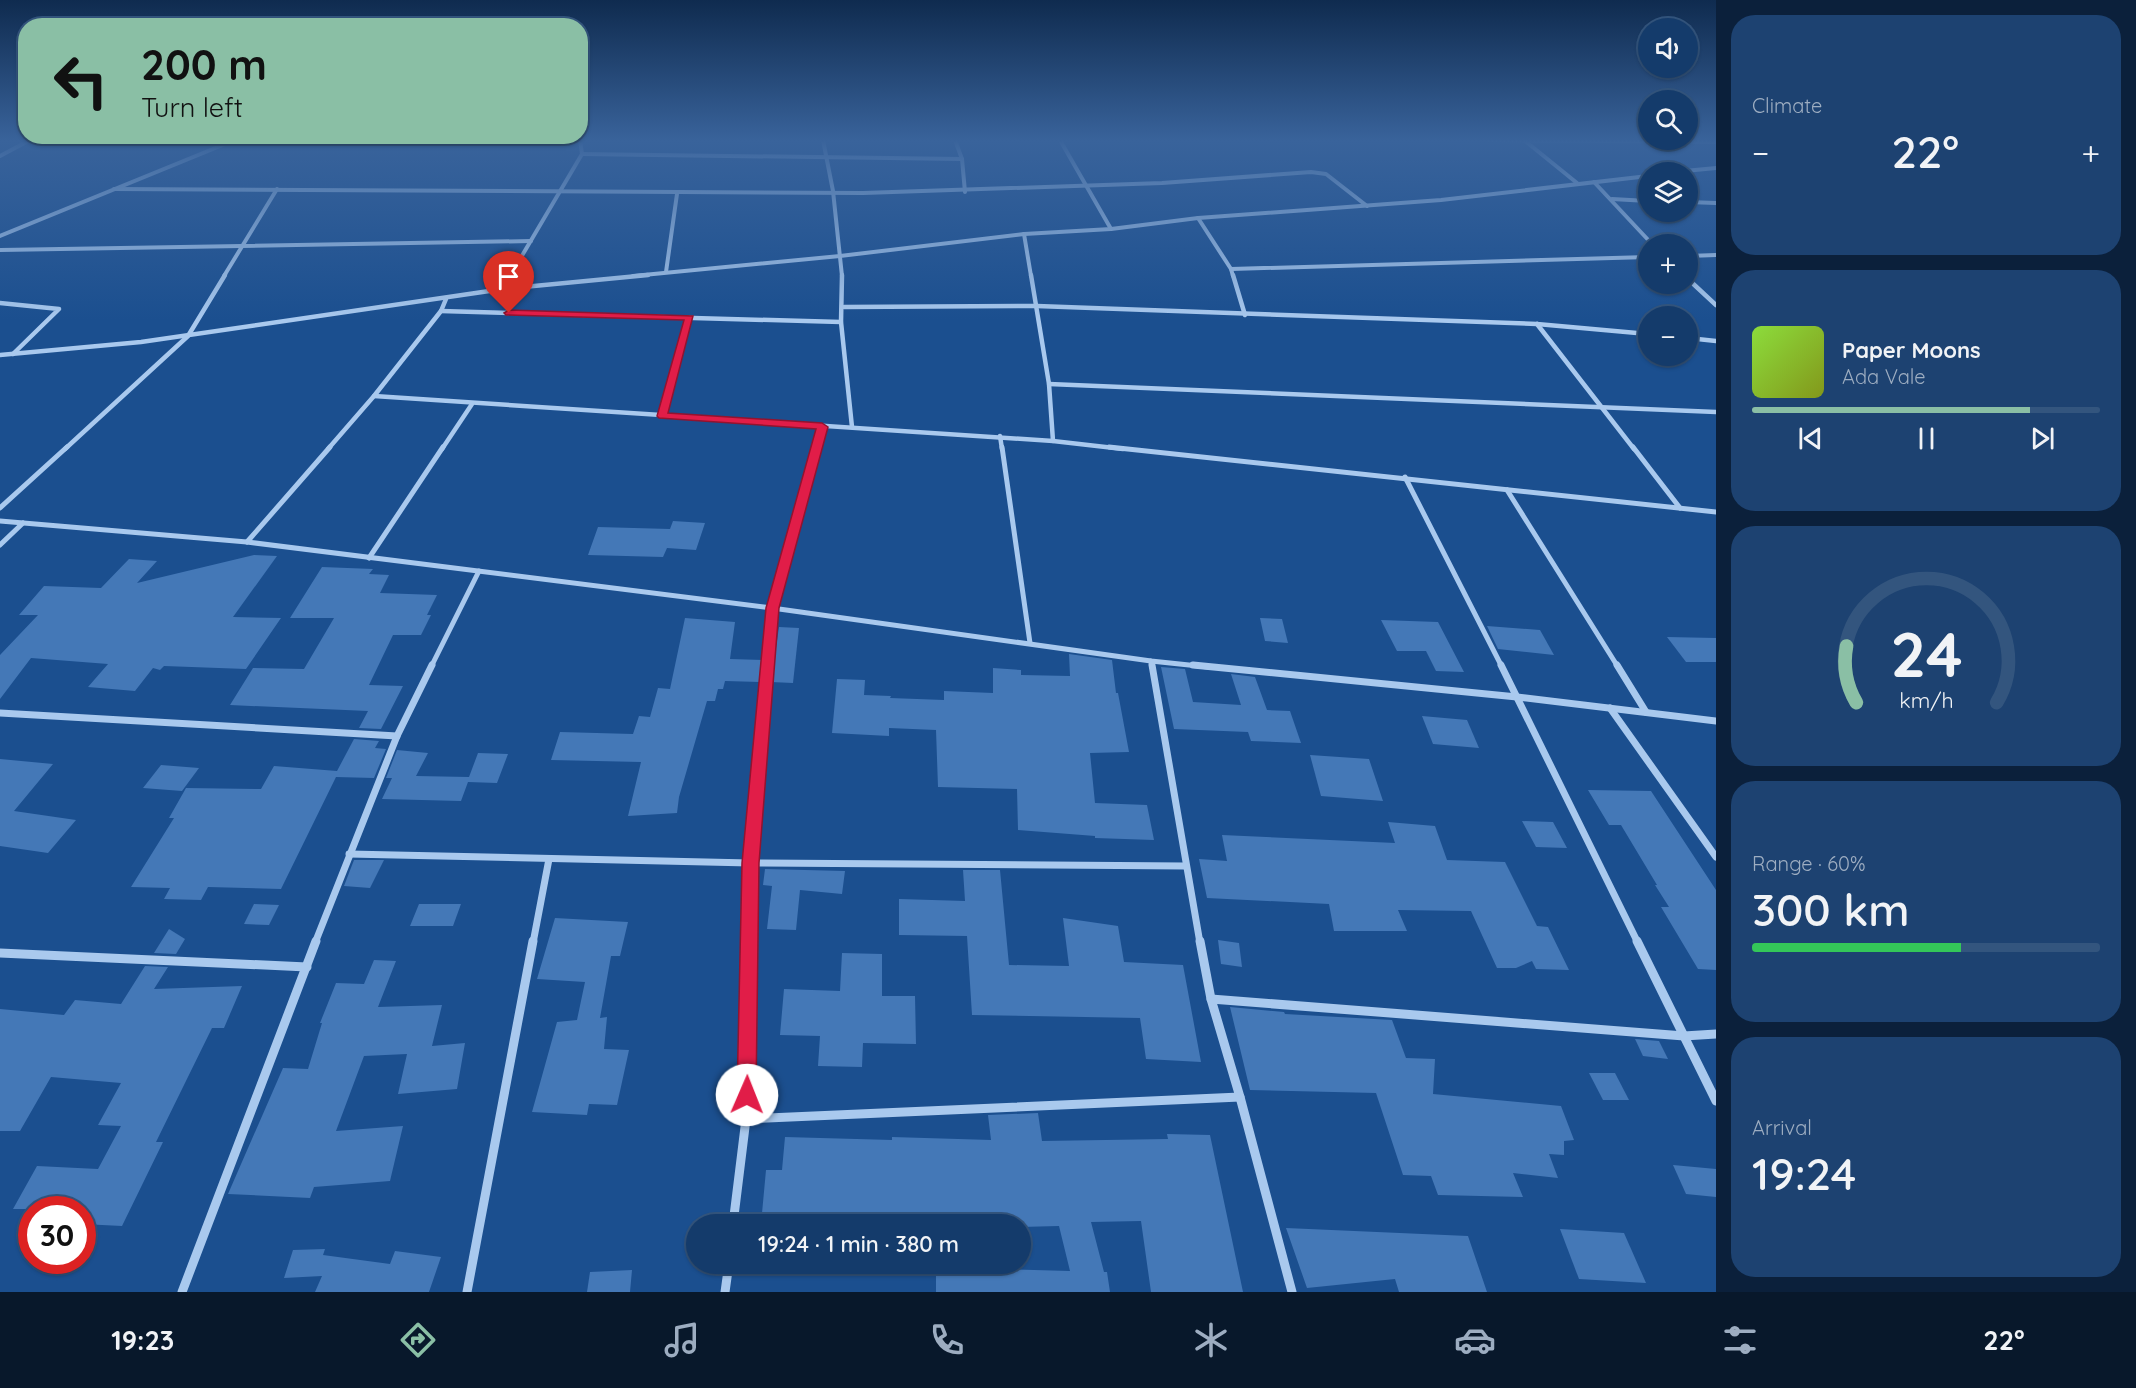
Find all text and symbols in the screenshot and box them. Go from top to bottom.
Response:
map controls [1638,18,1698,366]
button: sound [1638,18,1698,78]
text: 200 m [141,38,267,91]
icon: left [42,42,120,120]
text: Turn left [141,90,243,124]
button: search [1638,90,1698,150]
text: Climate [1752,93,1822,118]
text: 22° [1892,123,1959,179]
text: − [1752,132,1769,173]
text: + [2081,132,2100,173]
button: layers [1638,162,1698,222]
button: + [1638,234,1698,294]
pin [483,251,534,313]
icon: arrive [492,260,525,293]
button: − [1638,306,1698,366]
text: Paper Moons [1842,336,1981,364]
text: Ada Vale [1842,364,1926,389]
icon: previous [1794,422,1827,455]
icon: pause [1910,422,1943,455]
icon: next [2026,422,2059,455]
text: 24 [1890,615,1962,693]
text: km/h [1899,687,1953,713]
text: Range · 60% [1752,851,1866,876]
text: 300 km [1752,881,1910,937]
position arrow [715,1063,779,1127]
text: Arrival [1752,1115,1812,1140]
text: 19:24 [1752,1145,1856,1201]
speed limit sign: 30 [18,1196,96,1274]
text: 19:24 · 1 min · 380 m [758,1230,959,1258]
icon: directions [397,1319,439,1361]
icon: music [661,1319,703,1361]
icon: phone [926,1319,968,1361]
icon: climate [1190,1319,1232,1361]
icon: car [1454,1319,1496,1361]
icon: filters [1719,1319,1761,1361]
text: 19:23 [111,1323,174,1357]
text: 22° [1983,1323,2025,1357]

